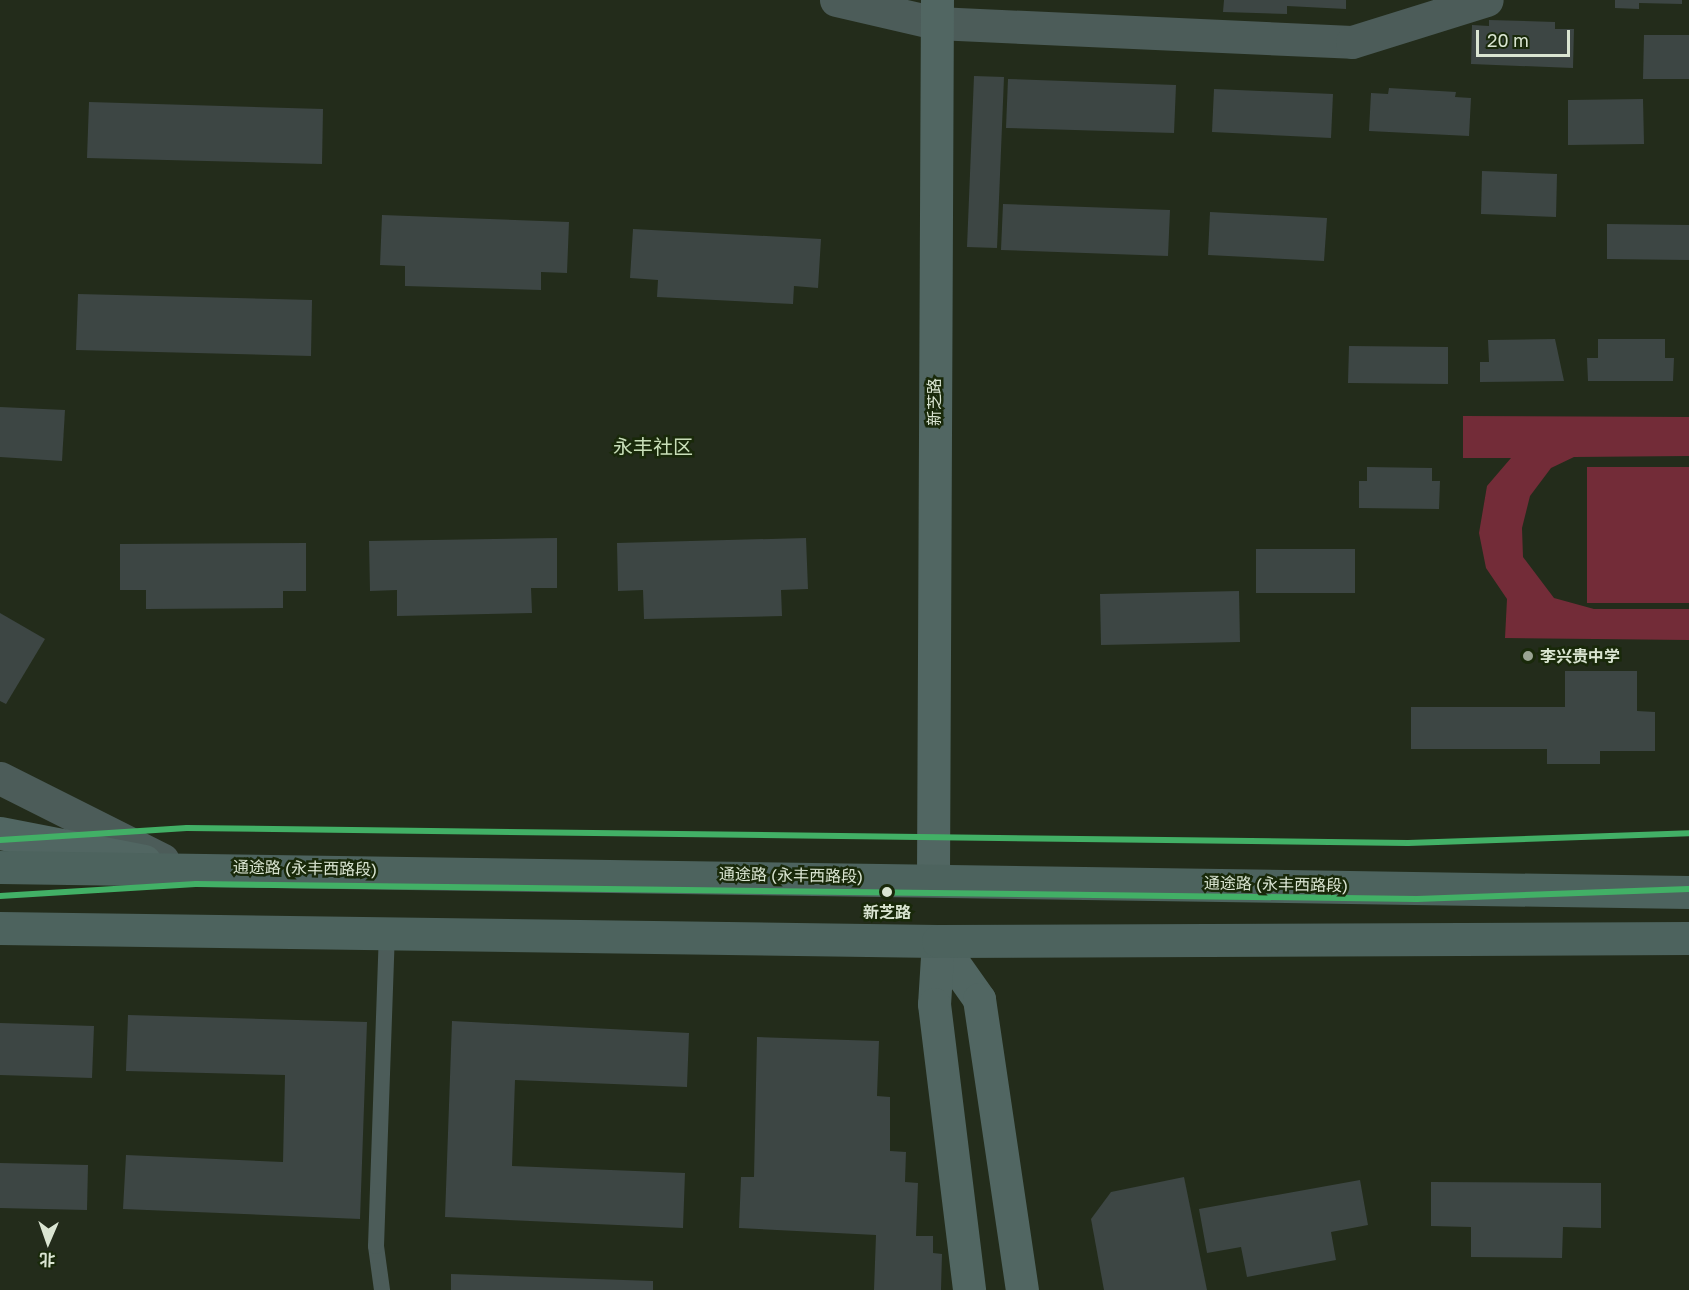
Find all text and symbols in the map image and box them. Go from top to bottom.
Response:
scale bar [1479,18,1574,56]
text: 20 m [1487,29,1529,51]
street label: 新芝路 [924,378,944,426]
district label: 永丰社区 [613,434,693,458]
place label: 李兴贵中学 [1540,646,1620,666]
marker: 李兴贵中学 [1521,649,1535,663]
street label: 通途路 (永丰西路段) [233,857,377,879]
street label: 通途路 (永丰西路段) [719,864,863,886]
street label: 通途路 (永丰西路段) [1204,873,1348,895]
marker: 新芝路 [878,883,896,901]
place label: 新芝路 [863,902,911,922]
north arrow [18,1212,78,1272]
text: 北 [39,1250,56,1270]

